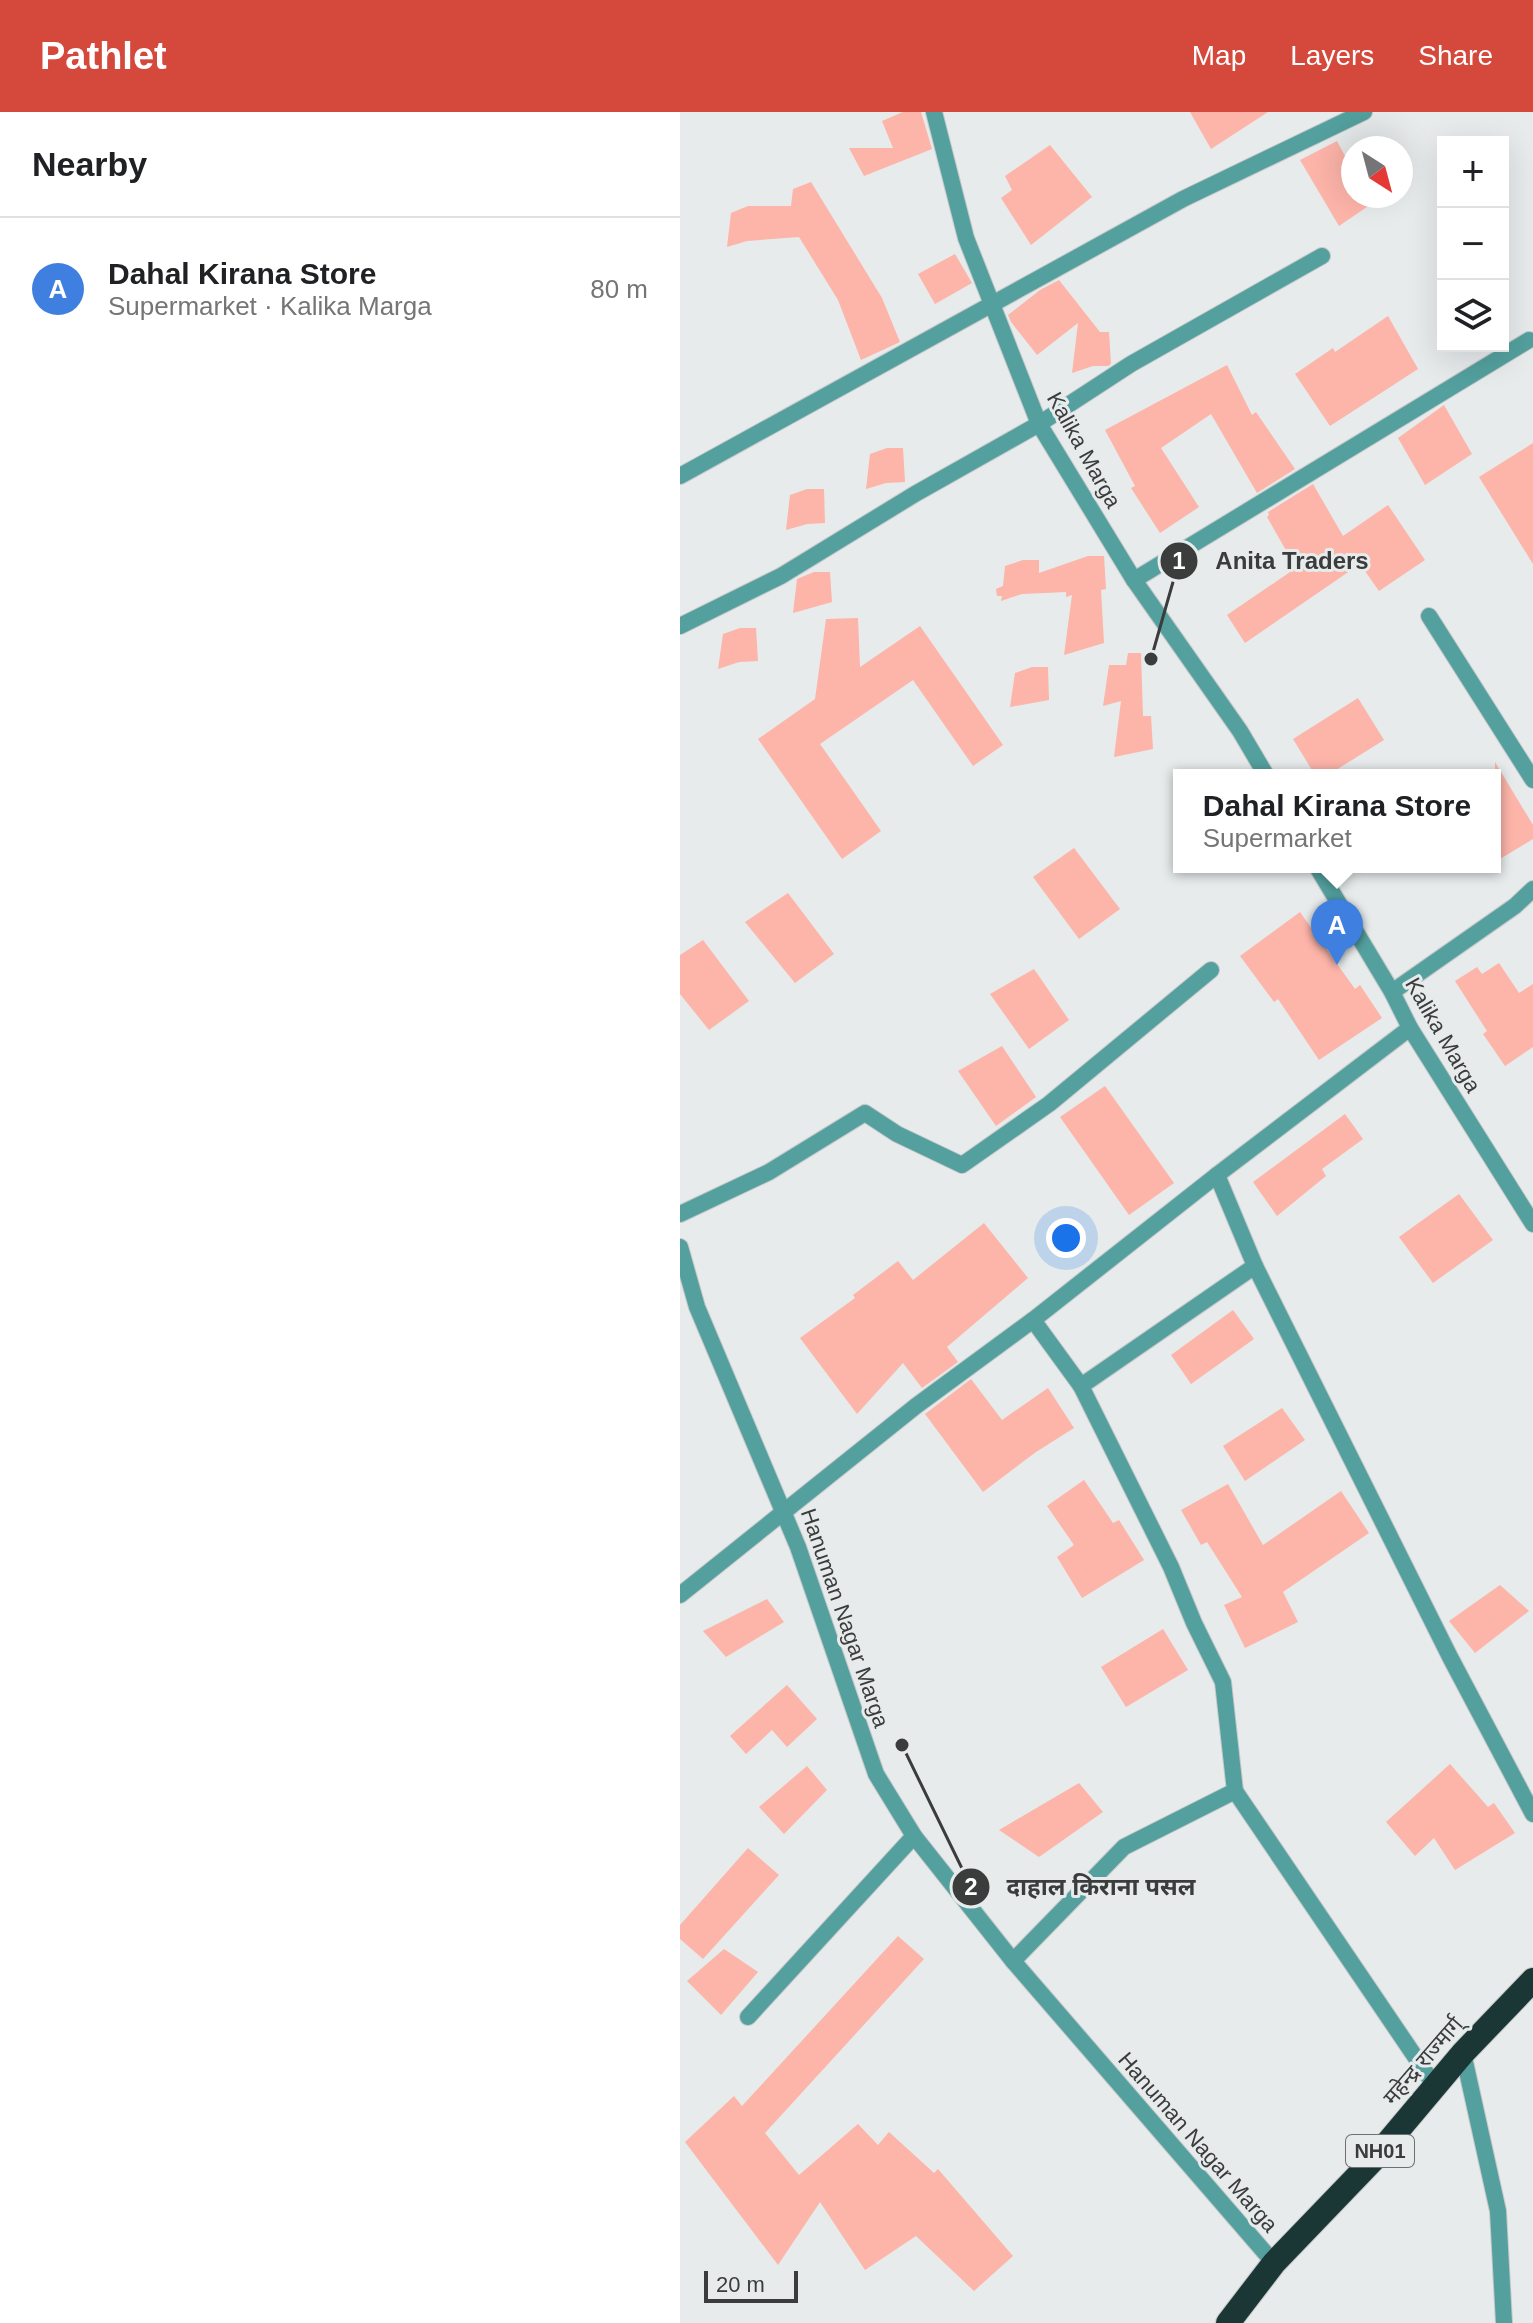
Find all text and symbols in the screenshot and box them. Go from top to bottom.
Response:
text: Pathlet [40,35,167,77]
text: Map [1192,40,1246,71]
text: Layers [1290,40,1374,71]
text: Share [1418,40,1493,71]
north arrow [1341,136,1413,208]
map controls [1437,136,1509,352]
button: + [1437,136,1509,208]
text: Nearby [32,145,147,183]
button: − [1437,208,1509,280]
text: Dahal Kirana Store [108,257,376,290]
text: A [49,274,67,304]
text: 80 m [590,274,648,304]
button: layers [1437,280,1509,352]
text: Supermarket · Kalika Marga [108,291,432,321]
street label: Kalika Marga [1042,388,1126,513]
callout: Anita Traders [1159,537,1385,585]
text: 1 [1172,547,1186,574]
text: Anita Traders [1215,547,1369,574]
popup [1173,769,1501,873]
text: Dahal Kirana Store [1203,789,1471,822]
text: Supermarket [1203,823,1352,853]
pin: A [1311,899,1363,965]
street label: Kalika Marga [1400,973,1486,1098]
your location [1046,1218,1086,1258]
street label: Hanuman Nagar Marga [796,1505,894,1731]
callout: दाहाल किराना पसल [951,1863,1211,1911]
text: 2 [964,1873,978,1900]
text: दाहाल किराना पसल [1007,1873,1197,1900]
street label: महेन्द्र राज्मार्ग् [1377,2009,1471,2111]
street label: Hanuman Nagar Marga [1113,2047,1283,2238]
road number: NH01 [1346,2135,1414,2167]
scale bar [704,2267,798,2303]
text: 20 m [716,2272,765,2297]

